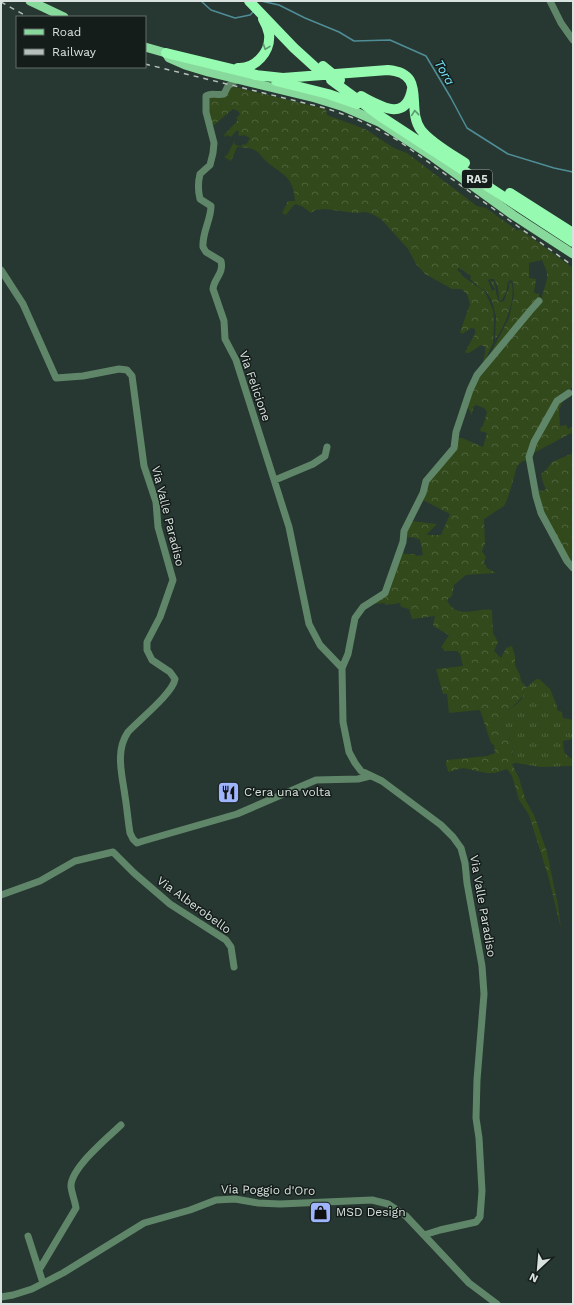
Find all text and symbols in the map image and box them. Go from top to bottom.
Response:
legend [16,16,146,68]
text: Road [52,25,81,39]
one-way arrow [263,43,271,50]
text: Railway [52,45,97,59]
water label: Tora [431,57,458,88]
one-way arrow [411,110,420,116]
road number: RA5 [462,170,492,188]
street label: Via Felicione [236,349,274,423]
street label: Via Valle Paradiso [149,464,187,568]
restaurant icon: C'era una volta [216,779,242,805]
place label: C'era una volta [244,785,331,799]
street label: Via Valle Paradiso [467,854,499,958]
street label: Via Alberobello [154,873,234,937]
street label: Via Poggio d'Oro [221,1182,315,1198]
shop icon: MSD Design [308,1199,334,1225]
place label: MSD Design [336,1205,406,1219]
north arrow [518,1249,558,1289]
text: N [527,1270,540,1285]

